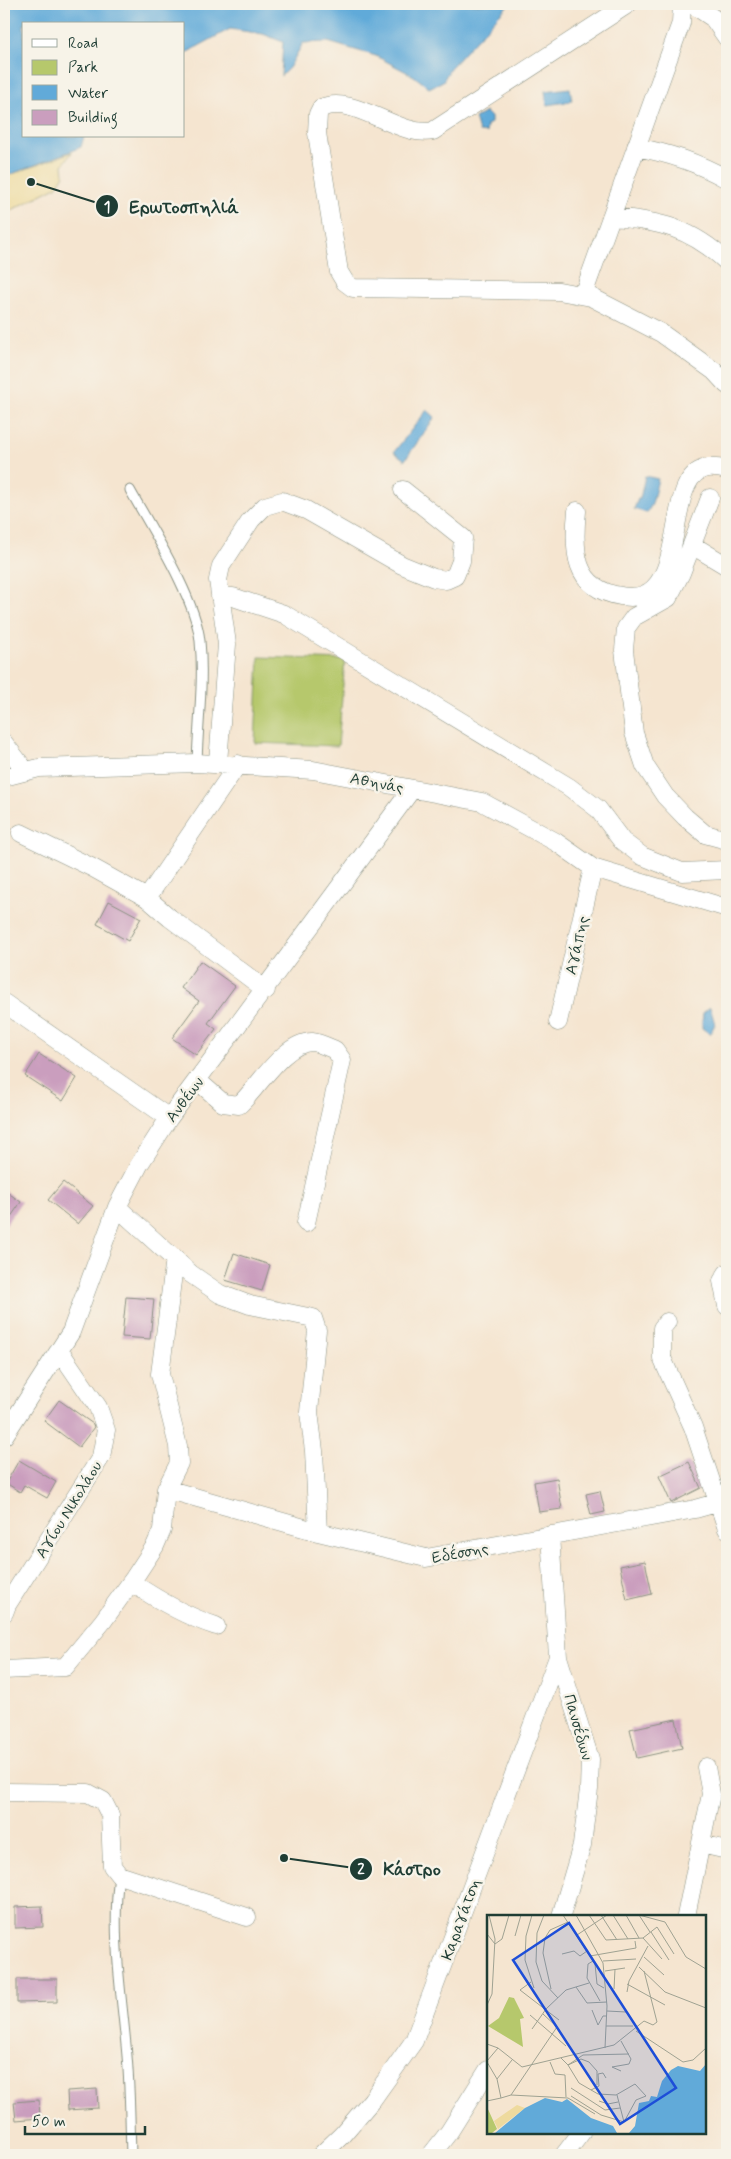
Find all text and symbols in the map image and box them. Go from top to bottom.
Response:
legend [22,22,185,138]
text: Road [68,34,98,54]
text: Park [68,58,98,78]
text: Water [68,84,108,104]
text: Building [68,108,118,129]
callout: Ερωτοσπηλιά [94,190,249,223]
text: Ερωτοσπηλιά [129,196,239,220]
text: 1 [104,198,110,218]
street label: Αθηνάς [348,768,405,799]
street label: Αγάπης [561,914,594,977]
street label: Ανθέων [160,1072,209,1127]
street label: Αγίου Νικολάου [31,1457,108,1562]
street label: Εδέσσης [430,1537,490,1569]
street label: Πανσέδων [558,1692,598,1763]
callout: Κάστρο [348,1852,451,1885]
text: Κάστρο [383,1858,441,1882]
text: 2 [357,1860,365,1880]
street label: Καραγάτση [437,1876,486,1963]
inset map [487,1915,706,2134]
scale bar [25,2104,145,2136]
text: 50 m [32,2112,66,2132]

